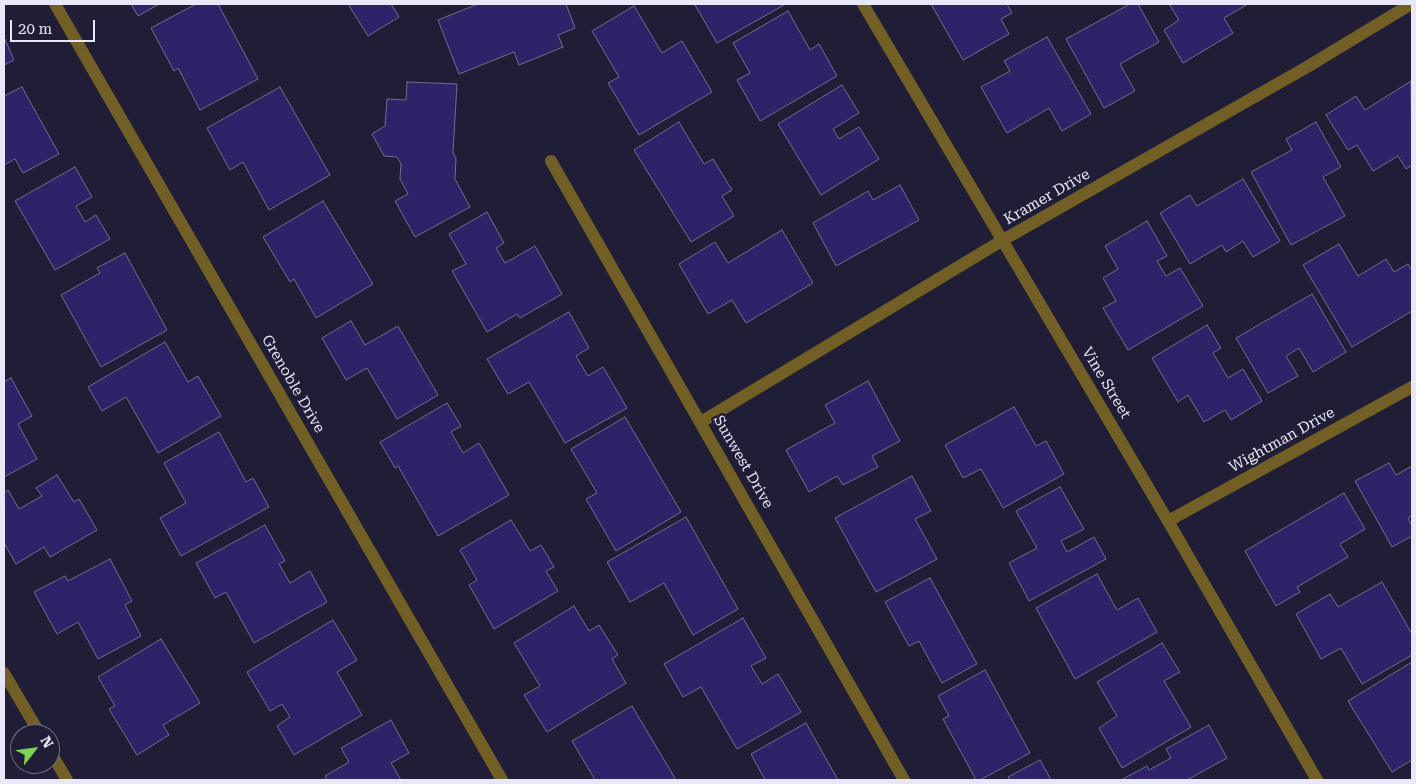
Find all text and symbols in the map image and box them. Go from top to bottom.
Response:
scale bar [12,10,98,42]
text: 20 m [18,20,52,38]
street label: Kramer Drive [1001,165,1093,229]
street label: Grenoble Drive [258,332,328,436]
street label: Vine Street [1078,344,1134,422]
street label: Wightman Drive [1226,403,1338,477]
street label: Sunwest Drive [709,412,777,512]
north arrow [10,724,60,774]
text: N [38,733,57,751]

